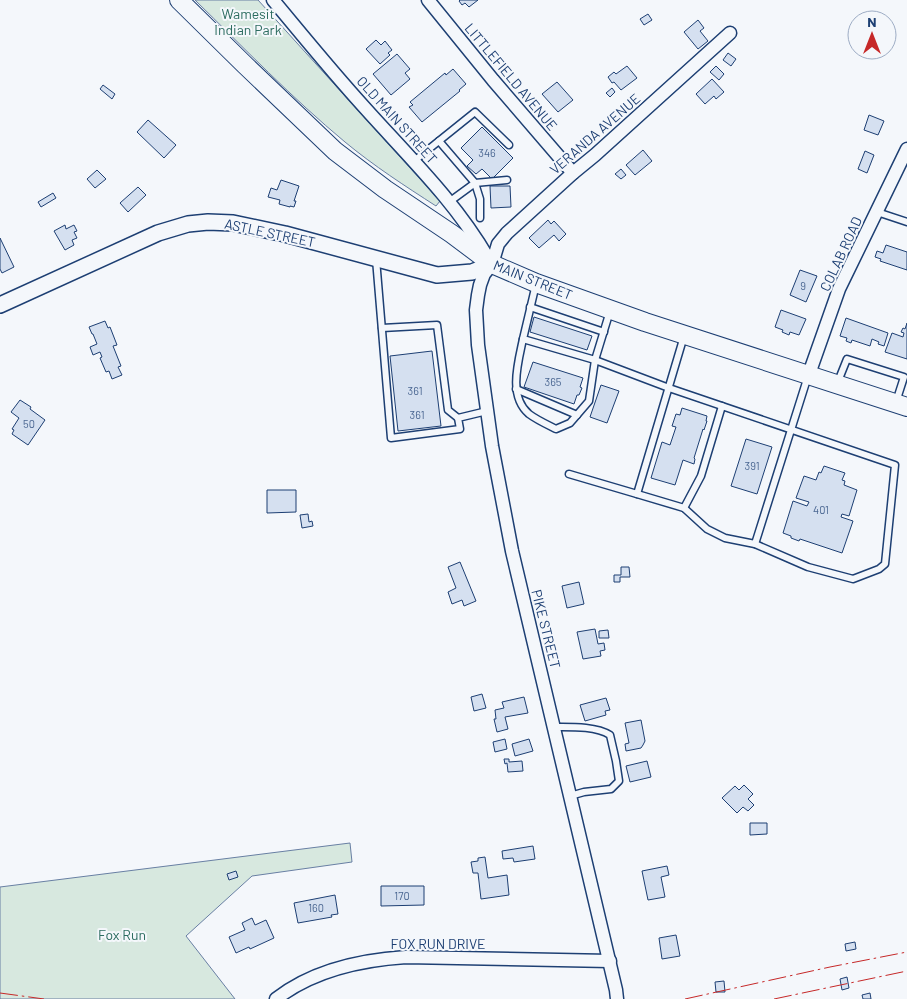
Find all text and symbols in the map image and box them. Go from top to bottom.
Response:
park label: Wamesit Indian Park [214,5,282,38]
north arrow [847,10,897,60]
text: N [867,13,877,30]
street label: LITTLEFIELD AVENUE [462,20,561,134]
street label: OLD MAIN STREET [354,72,441,167]
street label: VERANDA AVENUE [546,90,643,178]
house number: 346 [478,146,496,159]
street label: COLAB ROAD [816,214,865,294]
street label: ASTLE STREET [223,215,317,250]
street label: MAIN STREET [491,256,575,303]
house number: 9 [800,279,806,292]
house number: 365 [545,375,562,388]
house number: 361 [408,384,422,397]
house number: 361 [410,408,424,421]
house number: 50 [23,417,35,430]
house number: 391 [744,459,760,472]
house number: 401 [813,503,829,516]
street label: PIKE STREET [528,587,565,670]
house number: 170 [394,889,410,902]
house number: 160 [308,901,324,914]
park label: Fox Run [98,926,146,943]
street label: FOX RUN DRIVE [391,935,485,952]

